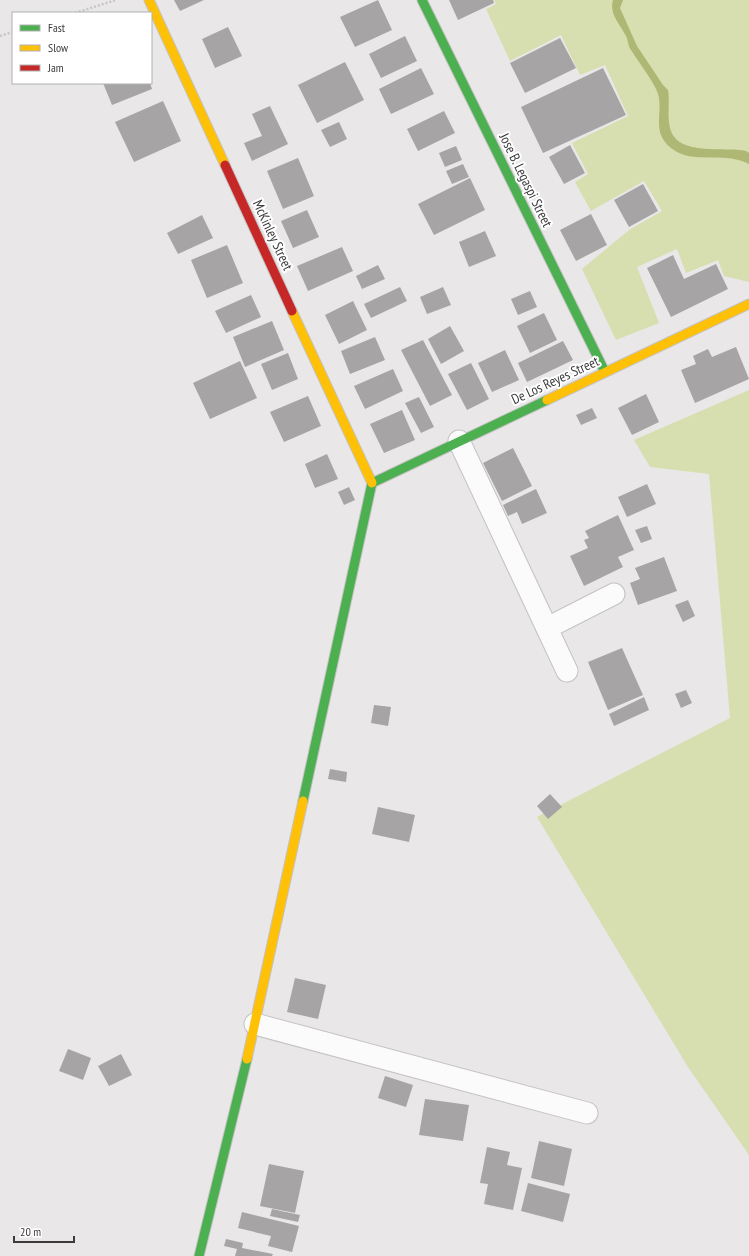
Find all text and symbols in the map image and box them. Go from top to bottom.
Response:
legend [12,12,152,84]
text: Fast [48,20,66,35]
text: Slow [48,40,69,55]
text: Jam [47,60,64,75]
street label: Jose B. Legaspi Street [495,129,557,230]
street label: McKinley Street [249,197,297,273]
street label: De Los Reyes Street [508,352,602,408]
scale bar [14,1218,74,1244]
text: 20 m [20,1224,41,1239]

